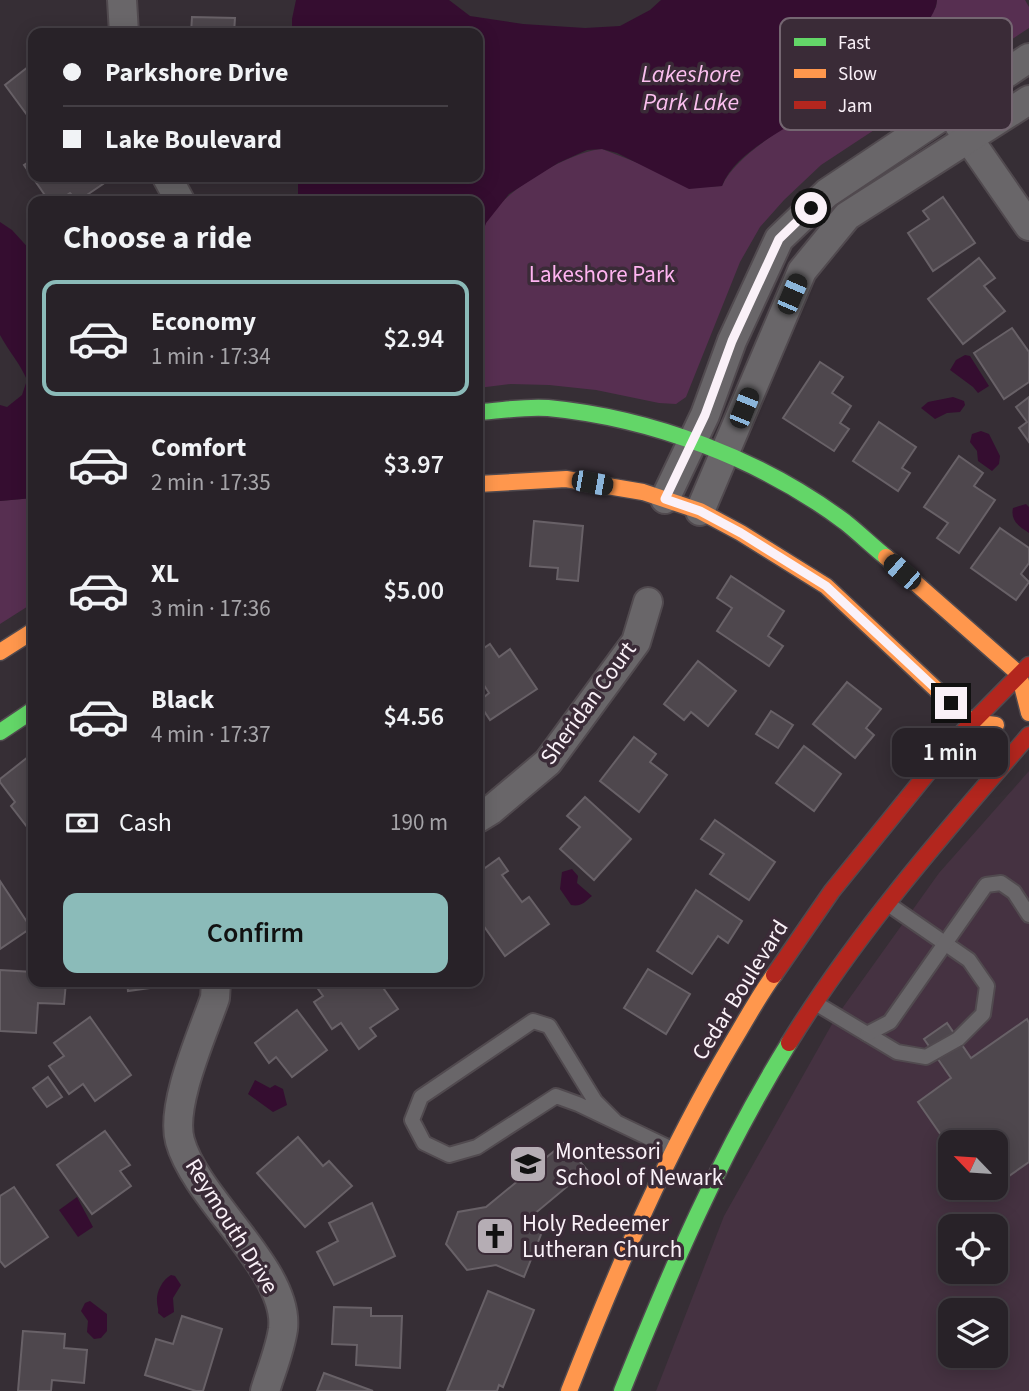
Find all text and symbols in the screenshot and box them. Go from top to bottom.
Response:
legend [780,18,1012,130]
text: Fast [838,30,871,57]
text: Parkshore Drive [105,54,288,91]
water label: Lakeshore Park Lake [641,57,741,120]
text: Slow [838,61,877,88]
text: Jam [838,93,872,120]
text: Lake Boulevard [105,121,282,158]
route start [795,192,827,224]
text: Choose a ride [63,215,252,261]
park label: Lakeshore Park [529,258,676,291]
car [775,271,810,317]
text: Economy [151,303,256,340]
icon: car [67,307,130,370]
text: $2.94 [383,320,444,357]
text: 1 min · 17:34 [151,340,271,373]
car [727,385,762,431]
text: Comfort [151,429,246,466]
icon: car [67,433,130,496]
text: $3.97 [383,446,444,483]
text: 2 min · 17:35 [151,466,271,499]
car [570,469,615,497]
car [880,550,925,594]
text: XL [151,555,179,592]
icon: car [67,559,130,622]
text: $5.00 [383,572,444,609]
text: 3 min · 17:36 [151,592,271,625]
street label: Sheridan Court [532,634,644,771]
text: Black [151,681,214,718]
icon: car [67,685,130,748]
route end [935,687,967,719]
text: $4.56 [383,698,444,735]
text: 4 min · 17:37 [151,718,271,751]
callout: 1 min [893,728,1009,776]
text: 1 min [923,736,977,769]
icon: cash [63,804,101,842]
text: Cash [119,804,172,841]
text: 190 m [390,806,448,839]
button: Confirm [63,893,448,973]
street label: Cedar Boulevard [684,914,796,1066]
north arrow [938,1130,1008,1200]
map controls [938,1130,1008,1368]
place label: Montessori School of Newark [555,1135,724,1194]
school or university icon: Montessori School of Newark [507,1143,549,1185]
street label: Reymouth Drive [177,1152,287,1300]
place label: Holy Redeemer Lutheran Church [522,1207,682,1266]
button: locate [938,1214,1008,1284]
church icon: Holy Redeemer Lutheran Church [474,1215,516,1257]
button: layers [938,1298,1008,1368]

